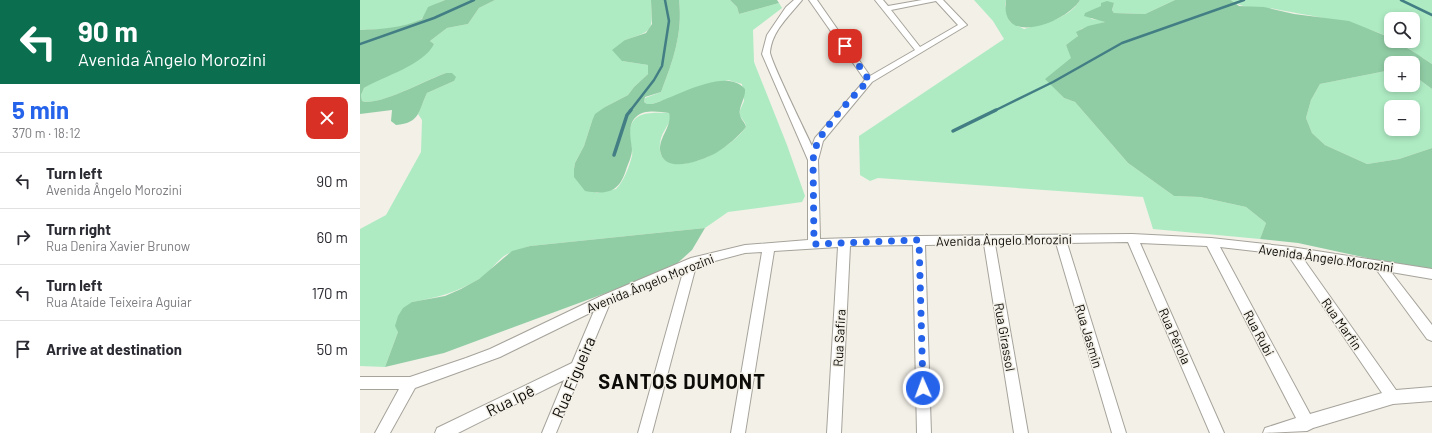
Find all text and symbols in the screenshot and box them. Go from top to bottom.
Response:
map controls [1384,12,1420,136]
button: search [1384,12,1420,48]
text: 90 m [78,14,138,48]
icon: left [12,16,64,68]
pin [828,29,862,63]
icon: arrive [834,35,856,57]
text: Avenida Ângelo Morozini [78,48,266,70]
button: + [1384,56,1420,92]
text: 5 min [12,95,69,124]
button: close [306,97,348,139]
button: − [1384,100,1420,136]
text: 370 m · 18:12 [12,125,81,141]
text: Turn left [46,164,102,182]
icon: left [12,170,34,192]
text: 90 m [316,172,348,190]
text: Avenida Ângelo Morozini [46,182,182,198]
text: Turn right [46,220,111,238]
icon: right [12,226,34,248]
text: 60 m [316,228,348,246]
street label: Avenida Ângelo Morozini [936,231,1072,249]
text: Rua Denira Xavier Brunow [46,238,190,254]
street label: Avenida Ângelo Morozini [1258,241,1394,275]
street label: Avenida Ângelo Morozini [584,250,716,316]
text: Turn left [46,276,102,294]
icon: left [12,282,34,304]
text: 170 m [312,284,348,302]
text: Rua Ataíde Teixeira Aguiar [46,294,192,310]
street label: Rua Marfin [1318,295,1366,353]
street label: Rua Girassol [991,302,1019,372]
street label: Rua Jasmin [1072,302,1106,370]
street label: Rua Pérola [1155,305,1195,367]
street label: Rua Rubi [1240,307,1278,359]
street label: Rua Safira [830,309,848,367]
street label: Rua Figueira [547,333,599,421]
icon: arrive [12,338,34,360]
text: Arrive at destination [46,340,182,358]
text: 50 m [316,340,348,358]
position arrow [902,367,944,409]
district label: SANTOS DUMONT [598,369,766,393]
street label: Rua Ipê [483,380,537,420]

